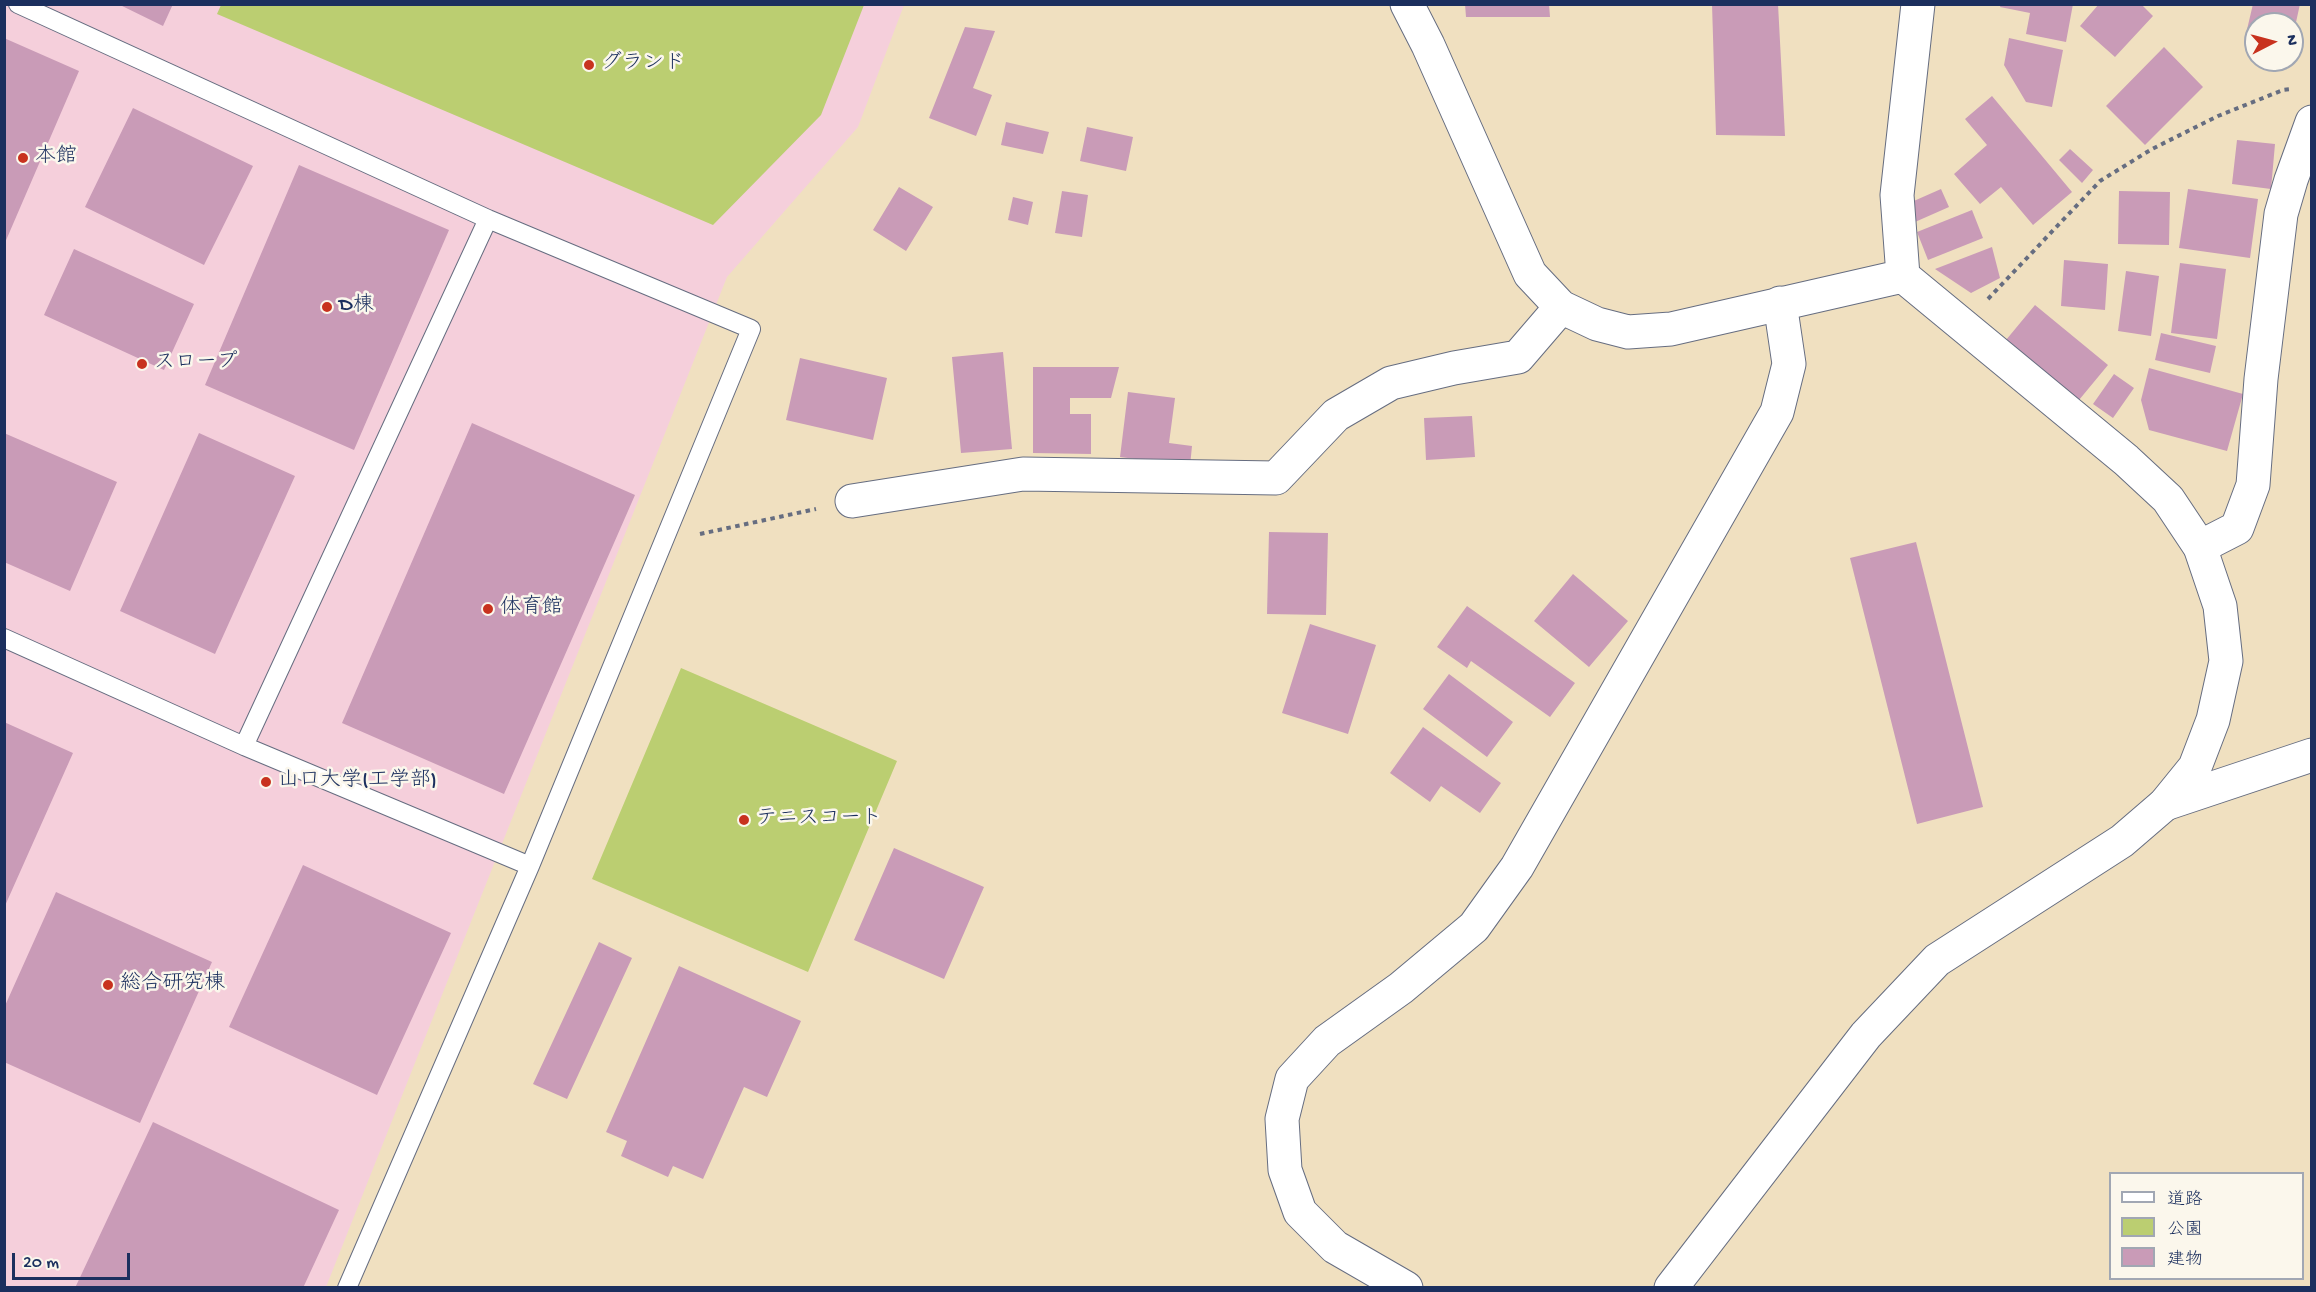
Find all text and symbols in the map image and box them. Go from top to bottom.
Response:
north arrow [2244,12,2304,72]
text: N [2280,34,2300,46]
place label: グランド [601,52,685,78]
marker: グランド [582,58,596,72]
place label: 本館 [35,145,77,171]
marker: 本館 [16,151,30,165]
place label: D棟 [339,294,374,320]
marker: D棟 [320,300,334,314]
place label: スロープ [154,351,238,377]
marker: スロープ [135,357,149,371]
place label: 体育館 [500,596,563,622]
marker: 体育館 [481,602,495,616]
place label: 山口大学(工学部) [278,769,437,795]
marker: 山口大学(工学部) [259,775,273,789]
place label: テニスコート [756,807,882,833]
marker: テニスコート [737,813,751,827]
place label: 総合研究棟 [120,972,225,998]
marker: 総合研究棟 [101,978,115,992]
legend [2109,1172,2304,1280]
text: 道路 [2167,1190,2203,1211]
text: 公園 [2167,1220,2203,1241]
scale bar [15,1241,134,1279]
text: 建物 [2167,1250,2203,1271]
text: 20 m [23,1253,59,1274]

